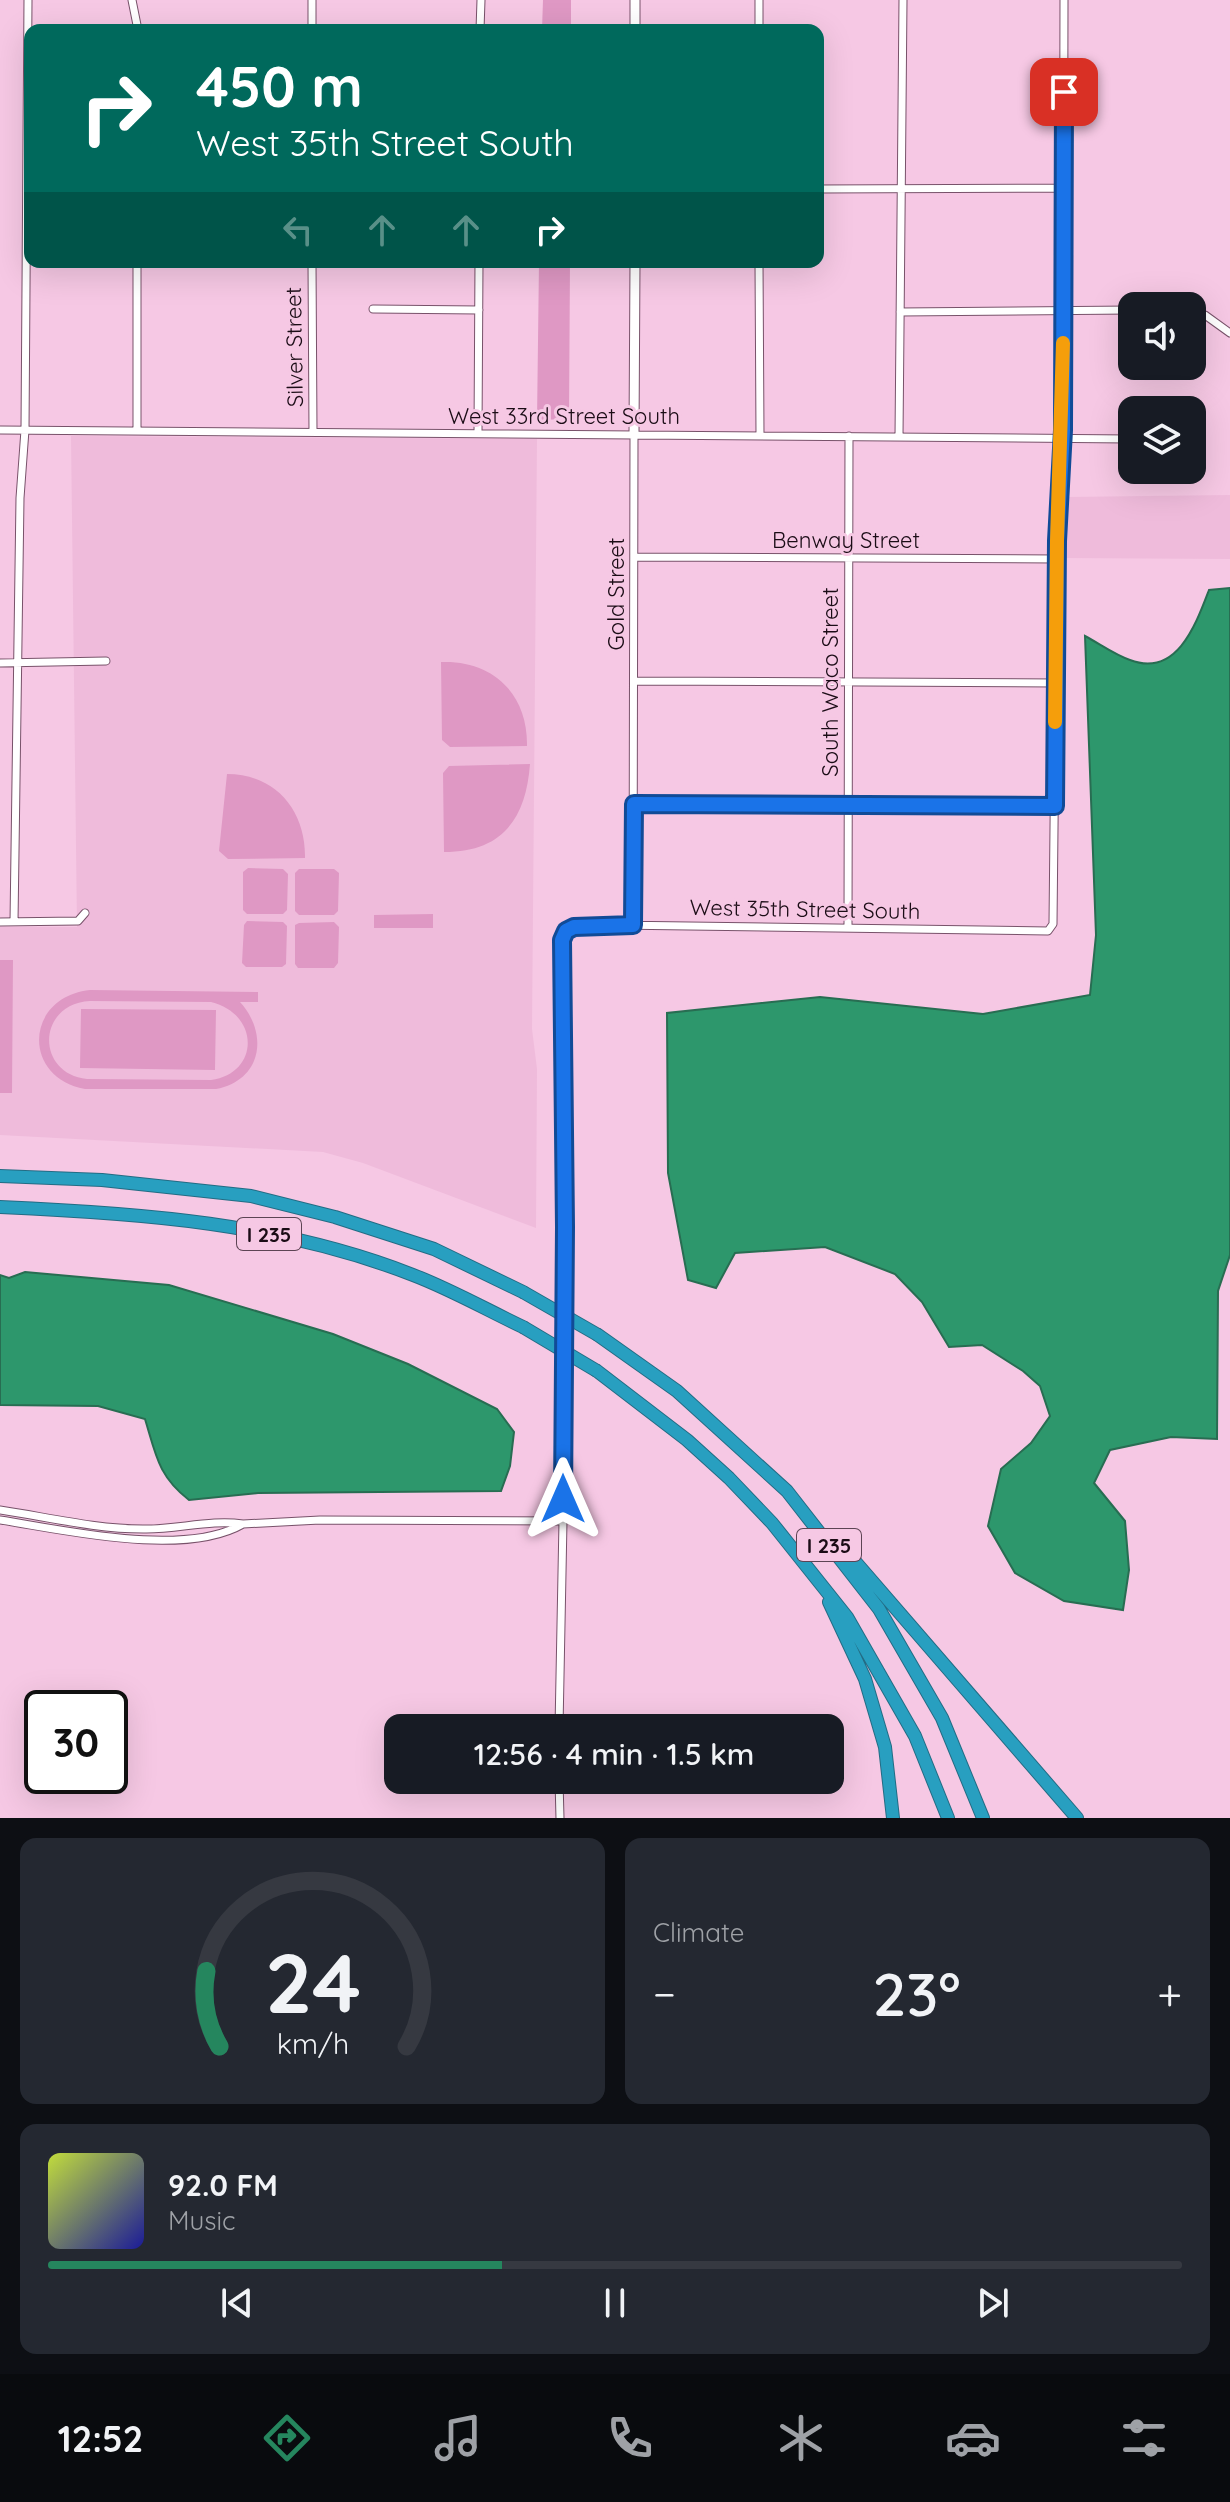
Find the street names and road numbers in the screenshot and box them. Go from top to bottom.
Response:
street label: Silver Street [279,287,309,407]
street label: West 33rd Street South [448,402,680,430]
street label: Benway Street [772,526,920,554]
street label: Gold Street [602,538,630,650]
street label: South Waco Street [816,587,844,777]
street label: West 35th Street South [689,893,921,925]
road number: I 235 [237,1218,301,1250]
road number: I 235 [797,1529,861,1561]

